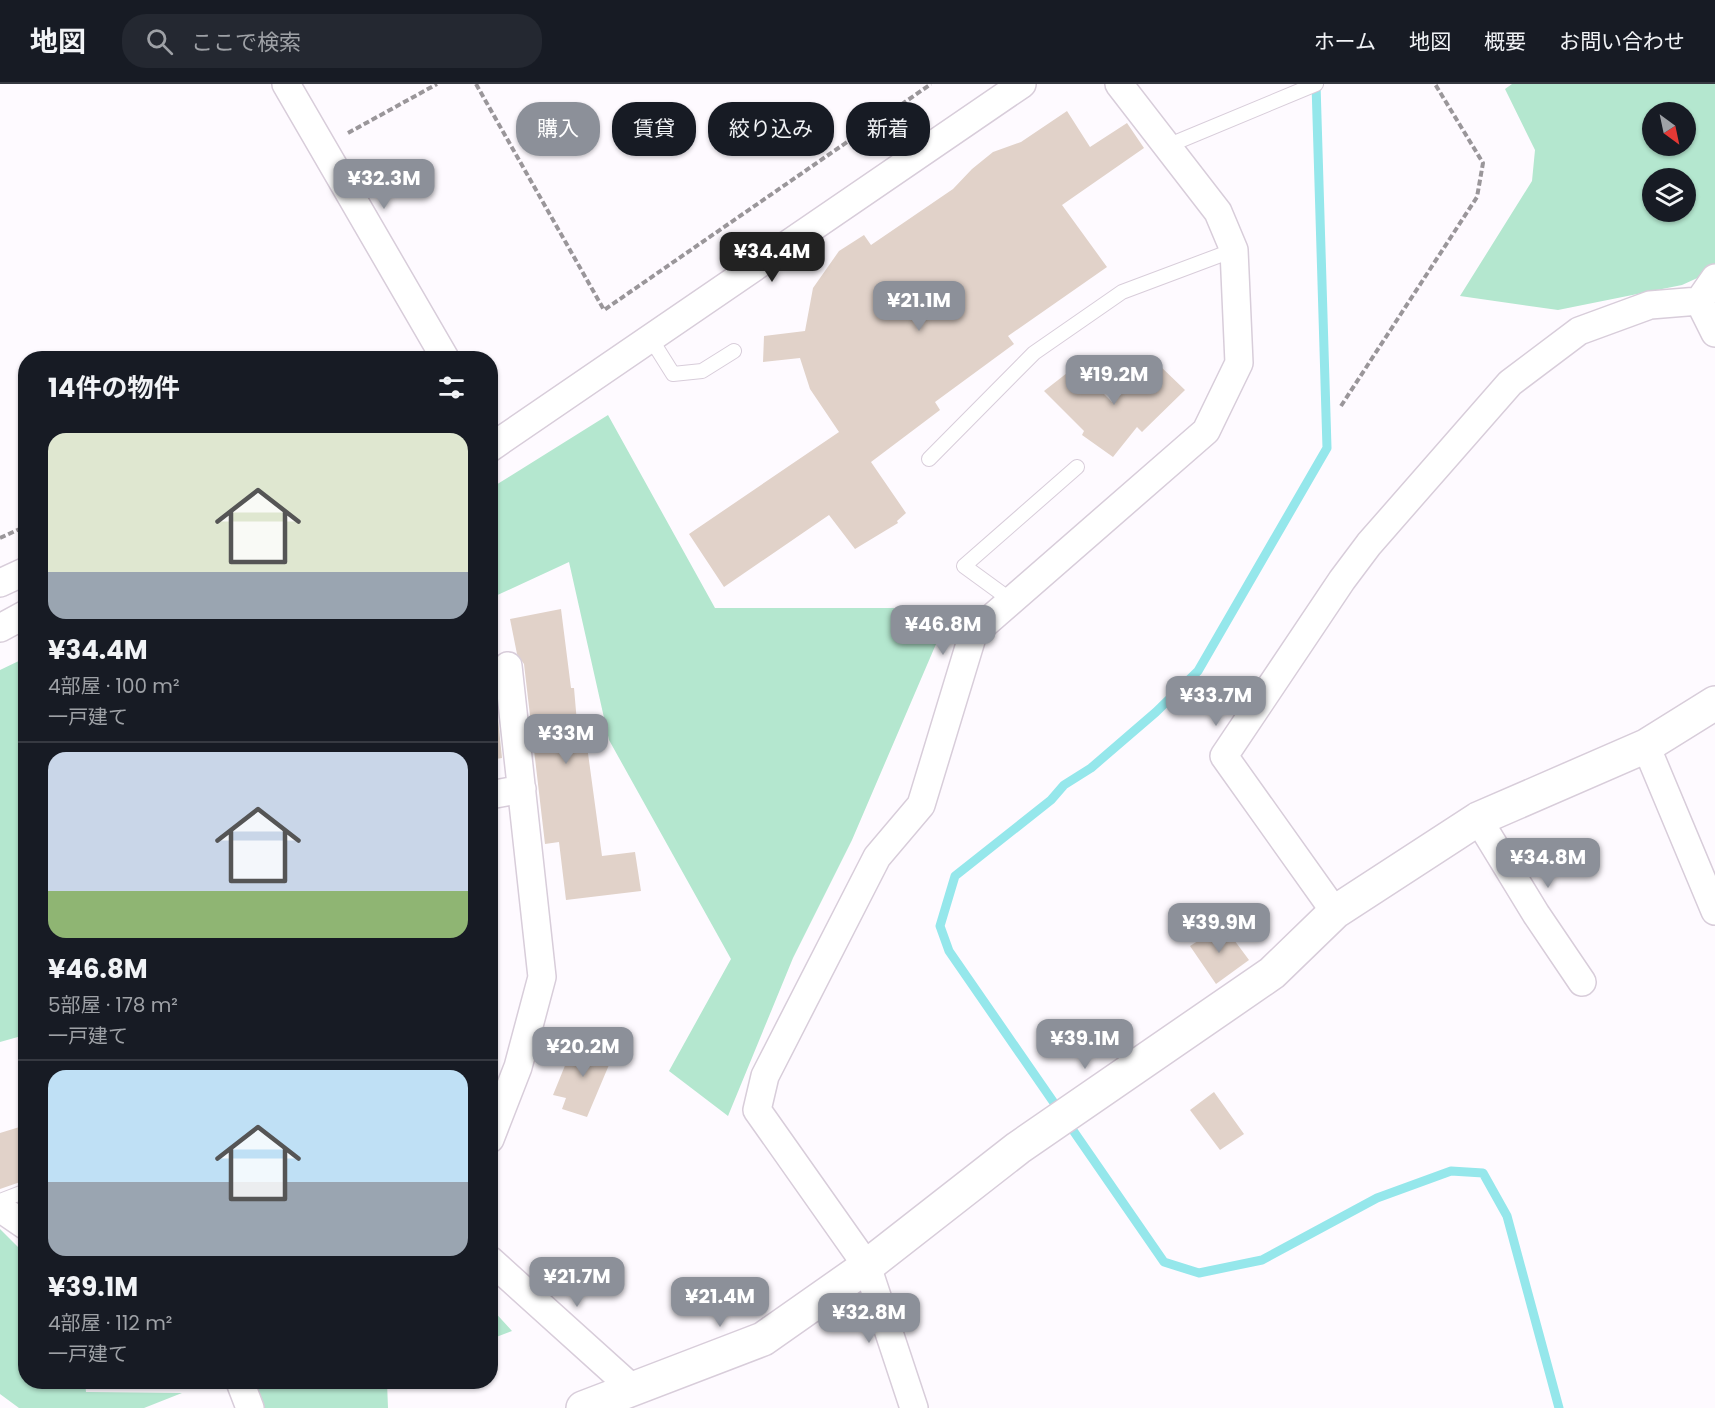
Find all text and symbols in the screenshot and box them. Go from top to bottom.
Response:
search box [122,14,542,68]
text: 地図 [30,22,86,61]
icon: search [143,25,176,58]
text: ここで検索 [191,27,301,58]
text: ホーム [1314,27,1376,56]
text: 地図 [1409,27,1451,56]
text: 概要 [1484,27,1526,56]
text: お問い合わせ [1559,27,1685,56]
chip: 購入 [516,102,600,156]
chip: 賃貸 [612,102,696,156]
chip: 絞り込み [708,102,834,156]
chip: 新着 [846,102,930,156]
north arrow [1642,102,1696,156]
map controls [1642,102,1696,222]
pin: ¥32.3M [335,159,433,210]
text: ¥32.3M [347,164,421,192]
button: layers [1642,168,1696,222]
pin: ¥34.4M [723,232,821,283]
text: ¥34.4M [734,237,810,265]
pin: ¥21.1M [870,281,968,332]
text: ¥21.1M [887,286,951,314]
pin: ¥19.2M [1065,355,1163,406]
text: ¥19.2M [1080,360,1148,388]
text: 14件の物件 [48,370,179,406]
icon: filters [435,371,468,404]
icon: home [204,472,312,580]
pin: ¥46.8M [894,605,992,656]
text: ¥46.8M [905,610,981,638]
text: ¥34.4M [48,632,148,668]
text: 4部屋 · 100 m² [48,672,180,700]
pin: ¥33.7M [1167,676,1265,727]
text: ¥33.7M [1180,681,1252,709]
text: 一戸建て [48,703,128,731]
pin: ¥33M [530,714,602,765]
text: ¥33M [538,719,594,747]
icon: home [204,791,312,899]
pin: ¥34.8M [1499,838,1597,889]
text: ¥34.8M [1510,843,1586,871]
pin: ¥39.9M [1170,903,1268,954]
text: ¥39.9M [1182,908,1256,936]
text: ¥46.8M [48,951,148,987]
text: 5部屋 · 178 m² [48,991,178,1019]
pin: ¥39.1M [1036,1019,1134,1070]
text: 一戸建て [48,1022,128,1050]
text: ¥39.1M [1050,1024,1120,1052]
pin: ¥20.2M [534,1027,632,1078]
text: ¥20.2M [546,1032,620,1060]
icon: home [204,1109,312,1217]
pin: ¥21.7M [528,1257,626,1308]
text: ¥21.7M [543,1262,611,1290]
text: ¥39.1M [48,1269,138,1305]
pin: ¥21.4M [671,1277,769,1328]
text: ¥21.4M [685,1282,755,1310]
pin: ¥32.8M [820,1293,918,1344]
text: ¥32.8M [832,1298,906,1326]
text: 4部屋 · 112 m² [48,1309,172,1337]
text: 一戸建て [48,1340,128,1368]

